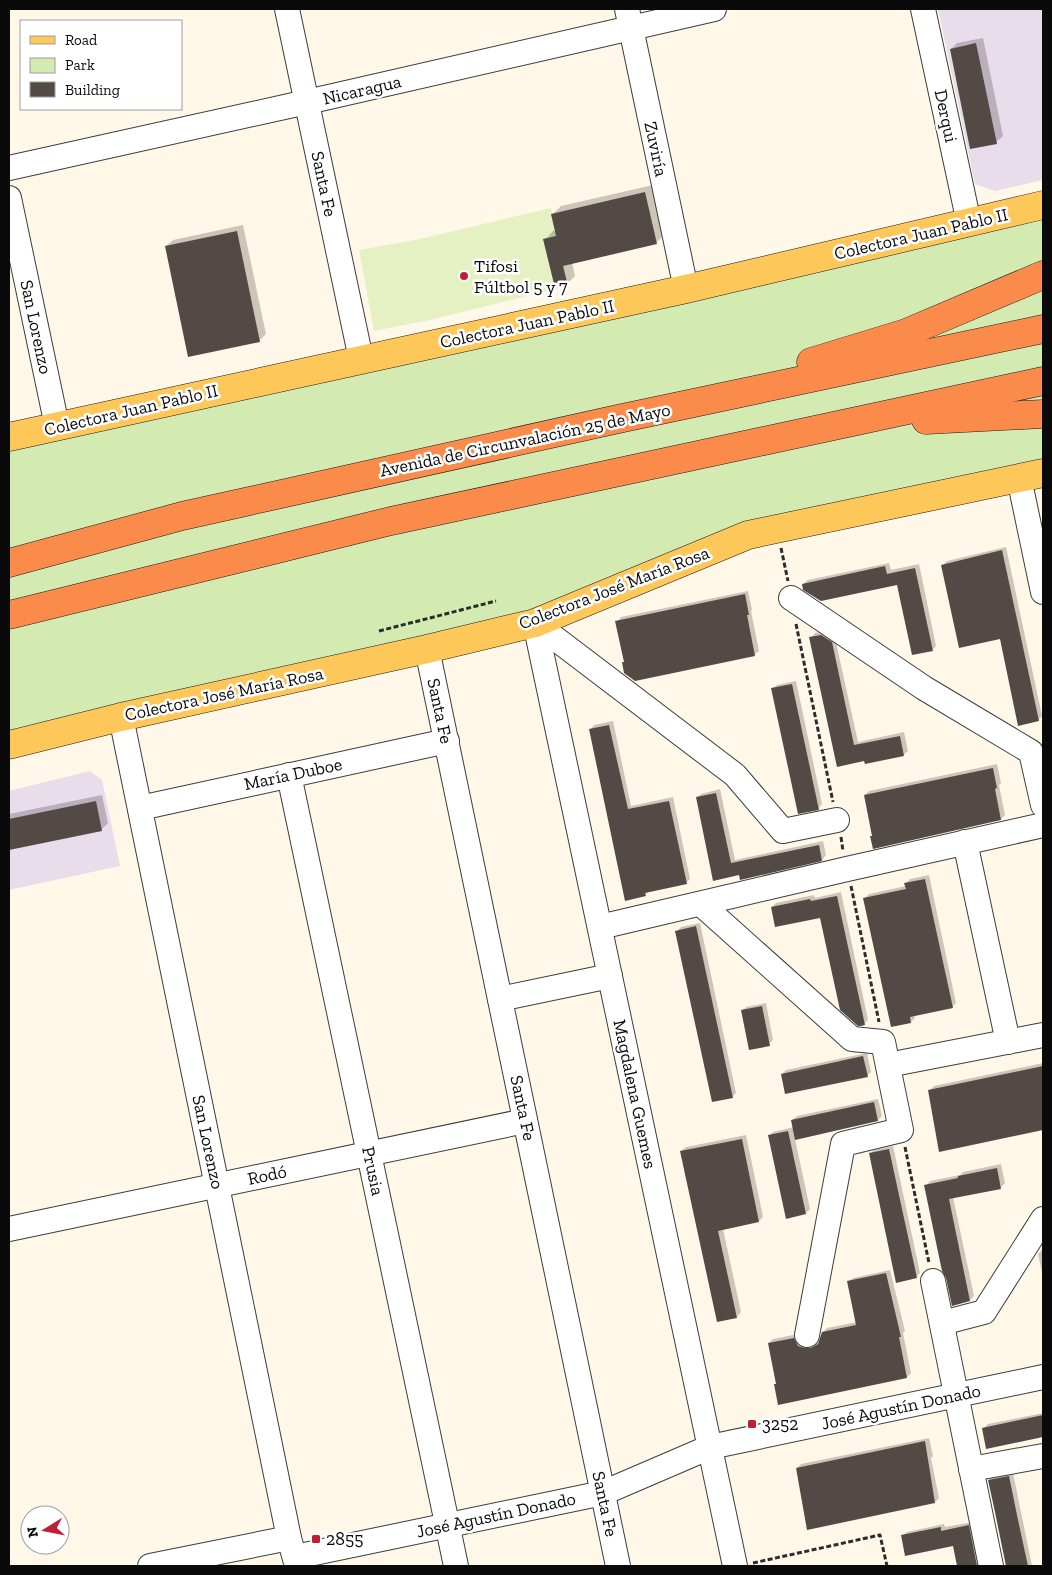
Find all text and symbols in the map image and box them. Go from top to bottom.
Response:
legend [20,20,182,110]
text: Road [65,31,98,49]
text: Park [65,56,95,74]
street label: Nicaragua [321,70,404,110]
text: Building [65,81,120,99]
street label: Derqui [930,88,962,144]
street label: Zuviría [639,120,673,179]
street label: Santa Fe [306,149,342,219]
street label: Colectora Juan Pablo II [832,203,1010,265]
place label: Tifosi Fúltbol 5 y 7 [474,255,568,298]
marker: Tifosi Fúltbol 5 y 7 [458,270,470,282]
street label: San Lorenzo [15,278,57,376]
street label: Colectora Juan Pablo II [438,295,616,353]
street label: Colectora Juan Pablo II [42,379,220,441]
street label: Avenida de Circunvalación 25 de Mayo [378,398,672,482]
street label: Colectora José María Rosa [516,541,713,635]
street label: Colectora José María Rosa [123,662,325,726]
street label: Santa Fe [422,676,458,746]
street label: María Duboe [242,753,344,795]
street label: Magdalena Guemes [608,1017,662,1171]
street label: Santa Fe [505,1073,541,1143]
street label: San Lorenzo [187,1093,229,1191]
street label: Prusia [357,1144,389,1198]
street label: Rodó [246,1160,288,1190]
street label: José Agustín Donado [819,1379,983,1435]
place label: 3252 [762,1413,799,1435]
marker: 3252 [746,1418,758,1430]
street label: Santa Fe [587,1469,623,1539]
street label: José Agustín Donado [414,1487,578,1543]
north arrow [20,1505,70,1555]
text: N [23,1525,42,1539]
place label: 2855 [326,1528,363,1550]
marker: 2855 [310,1533,322,1545]

